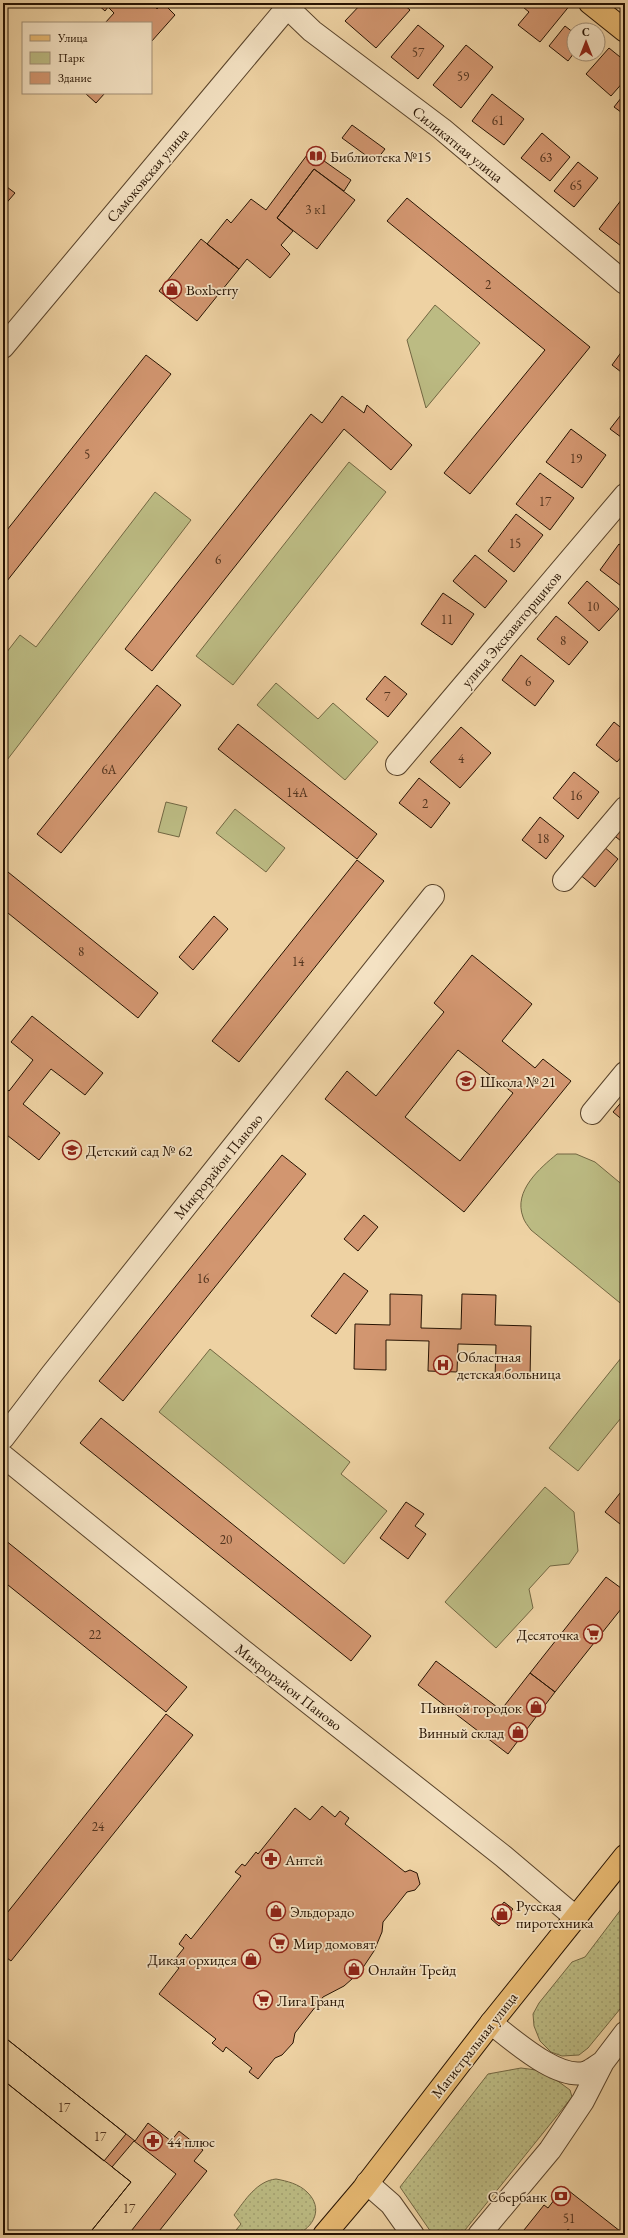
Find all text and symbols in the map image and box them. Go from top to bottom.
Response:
legend [22,22,152,94]
north arrow [566,22,606,62]
text: С [582,25,590,39]
text: Улица [57,30,88,46]
house number: 57 [412,44,425,61]
text: Парк [58,50,85,66]
house number: 59 [457,68,470,85]
text: Здание [58,70,92,86]
street label: Силикатная улица [409,102,507,186]
house number: 61 [492,112,504,129]
street label: Самоковская улица [102,124,192,226]
library icon: Библиотека №15 [305,145,327,167]
place label: Библиотека №15 [330,147,431,166]
house number: 63 [540,149,552,166]
house number: 65 [570,177,582,194]
house number: 3 к1 [305,201,327,218]
house number: 2 [485,276,492,293]
shop icon: Boxberry [161,278,183,300]
place label: Boxberry [186,280,239,299]
house number: 5 [84,446,90,463]
house number: 19 [570,450,583,467]
house number: 17 [539,493,552,510]
house number: 15 [509,535,521,552]
house number: 6 [215,551,221,568]
street label: улица Экскаваторщиков [457,567,565,691]
house number: 10 [587,598,599,615]
house number: 11 [441,611,453,628]
house number: 8 [560,632,566,649]
house number: 6 [525,673,531,690]
house number: 7 [384,688,391,705]
house number: 4 [458,750,465,767]
house number: 6А [101,761,118,778]
house number: 14А [286,784,309,801]
house number: 16 [570,787,582,804]
house number: 2 [422,795,429,812]
house number: 18 [537,830,549,847]
house number: 8 [78,943,84,960]
house number: 14 [292,953,305,970]
school or university icon: Школа № 21 [455,1070,477,1092]
place label: Школа № 21 [480,1072,556,1091]
street label: Микрорайон Паново [169,1109,267,1223]
school or university icon: Детский сад № 62 [61,1139,83,1161]
place label: Детский сад № 62 [86,1141,193,1160]
house number: 16 [197,1270,209,1287]
place label: Областная детская больница [457,1347,561,1383]
hospital icon: Областная детская больница [432,1354,454,1376]
house number: 20 [220,1531,232,1548]
supermarket icon: Десяточка [582,1623,604,1645]
place label: Десяточка [517,1625,579,1644]
house number: 22 [89,1626,102,1643]
street label: Микрорайон Паново [232,1639,346,1735]
shop icon: Пивной городок [525,1696,547,1718]
place label: Пивной городок [420,1698,522,1717]
shop icon: Винный склад [507,1721,529,1743]
place label: Винный склад [418,1723,504,1742]
house number: 24 [92,1818,105,1835]
pharmacy icon: Антей [260,1848,282,1870]
place label: Антей [284,1850,323,1869]
place label: Русская пиротехника [516,1896,594,1932]
shop icon: Эльдорадо [265,1900,287,1922]
place label: Эльдорадо [290,1902,354,1921]
shop icon: Русская пиротехника [491,1903,513,1925]
supermarket icon: Мир домовят [268,1932,290,1954]
place label: Мир домовят [293,1934,375,1953]
shop icon: Дикая орхидея [240,1948,262,1970]
place label: Дикая орхидея [147,1950,237,1969]
shop icon: Онлайн Трейд [343,1958,365,1980]
place label: Онлайн Трейд [368,1960,456,1979]
street label: Магистральная улица [427,1988,521,2102]
supermarket icon: Лига Гранд [252,1989,274,2011]
place label: Лига Гранд [277,1991,344,2010]
house number: 17 [58,2099,71,2116]
house number: 17 [94,2128,107,2145]
pharmacy icon: 44 плюс [142,2130,164,2152]
place label: 44 плюс [167,2132,215,2151]
bank icon: Сбербанк [550,2185,572,2207]
place label: Сбербанк [488,2187,547,2206]
house number: 17 [123,2200,136,2217]
house number: 51 [563,2210,575,2227]

